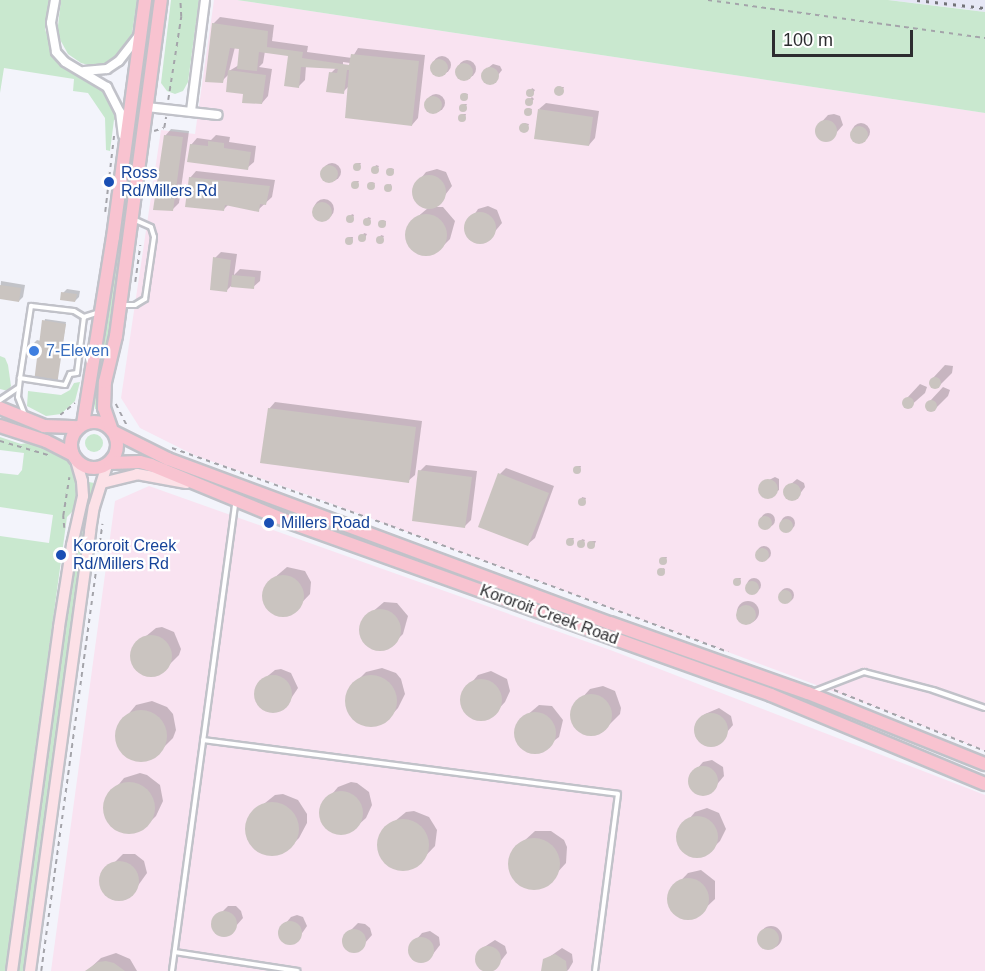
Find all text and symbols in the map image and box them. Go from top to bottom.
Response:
scale bar [775,18,916,56]
text: 100 m [783,30,833,50]
place label: Ross Rd/Millers Rd [121,163,217,201]
marker: Ross Rd/Millers Rd [102,175,116,189]
place label: 7-Eleven [46,341,109,361]
marker: 7-Eleven [27,344,41,358]
place label: Millers Road [281,513,370,533]
marker: Millers Road [262,516,276,530]
place label: Kororoit Creek Rd/Millers Rd [73,536,176,574]
marker: Kororoit Creek Rd/Millers Rd [54,548,68,562]
street label: Kororoit Creek Road [477,581,621,649]

